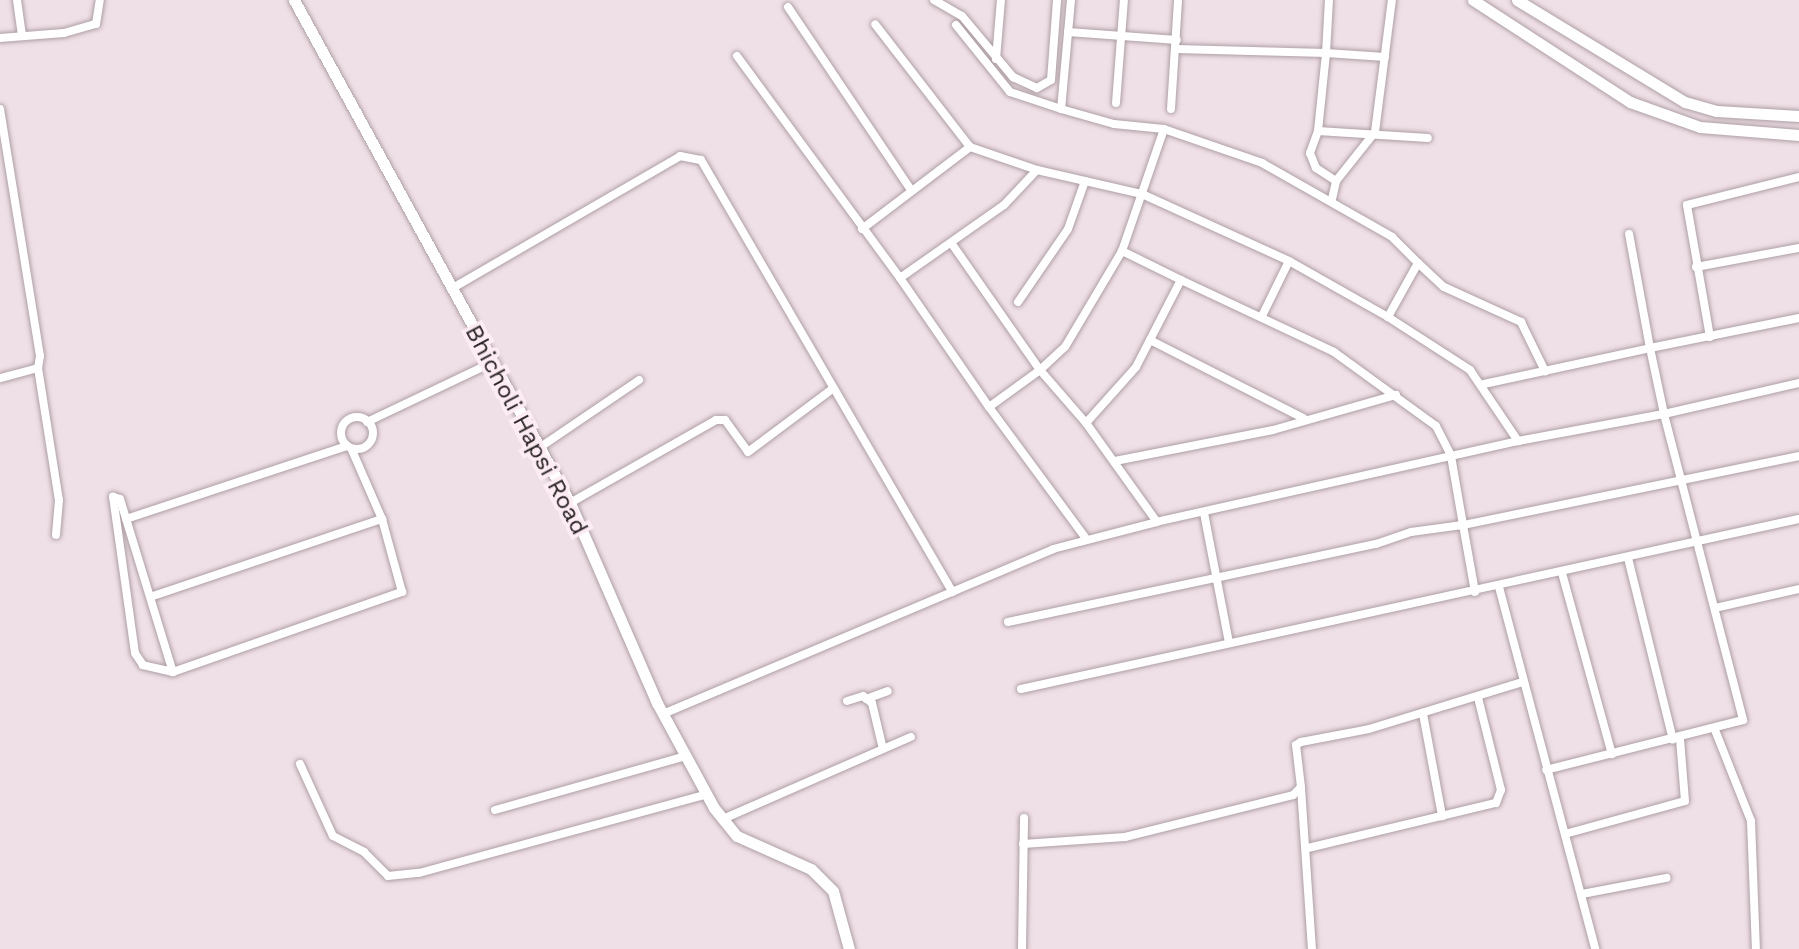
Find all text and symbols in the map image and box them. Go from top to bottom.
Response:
street label: Bhicholi Hapsi Road [458,320,594,540]

